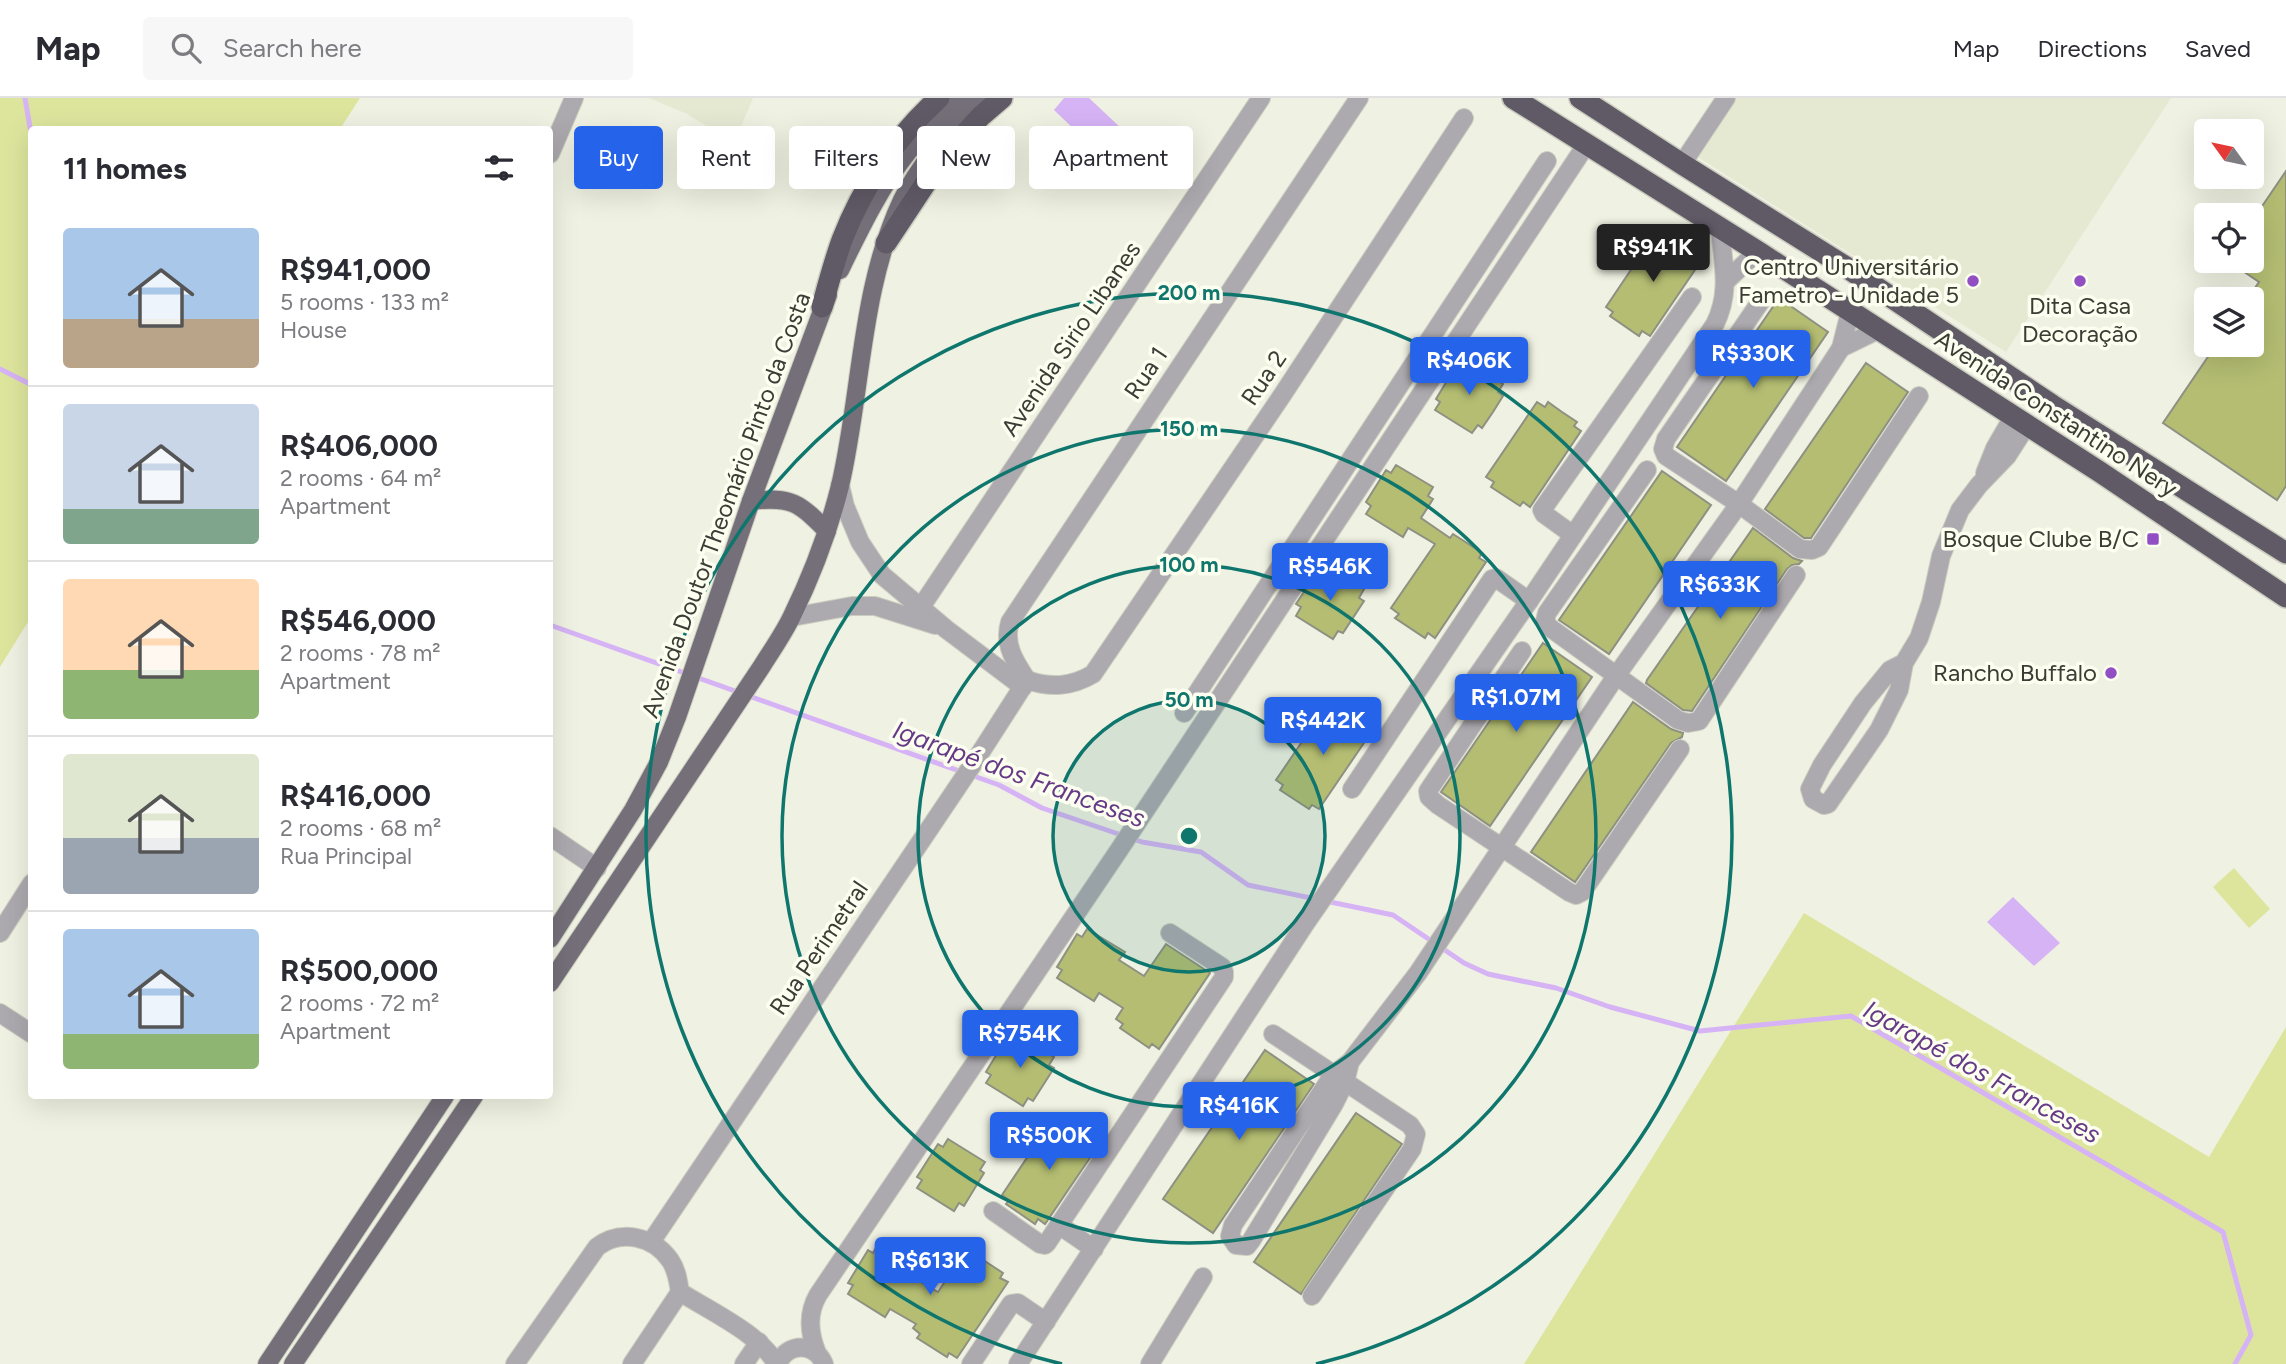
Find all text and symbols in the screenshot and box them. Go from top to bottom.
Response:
search box [143,17,633,80]
text: Map [35,29,101,68]
icon: search [167,29,205,67]
text: Search here [223,32,362,64]
text: Map [1953,34,1999,63]
text: Directions [2037,34,2147,63]
text: Saved [2185,34,2251,63]
north arrow [2194,119,2264,189]
map controls [2194,119,2264,357]
chip: Buy [574,126,663,189]
chip: Rent [677,126,775,189]
chip: Filters [789,126,903,189]
chip: New [917,126,1015,189]
chip: Apartment [1029,126,1193,189]
icon: filters [480,149,518,187]
text: 11 homes [63,150,187,187]
button: locate [2194,203,2264,273]
pin: R$941K [1596,225,1710,284]
text: R$941K [1613,233,1693,261]
street label: Avenida Sirio Libanes [995,236,1146,441]
text: R$941,000 [280,251,431,288]
place label: Centro Universitário Fametro - Unidade 5 [1738,252,1959,309]
icon: home [119,256,203,340]
marker: Centro Universitário Fametro - Unidade 5 [1965,273,1981,289]
marker: Dita Casa Decoração [2072,273,2088,289]
text: 200 m [1158,280,1220,305]
button: layers [2194,287,2264,357]
text: 5 rooms · 133 m² [280,288,449,316]
street label: Avenida Doutor Theomário Pinto da Costa [635,288,816,722]
place label: Dita Casa Decoração [2022,291,2138,348]
text: House [280,316,347,344]
street label: Avenida Constantino Nery [1930,324,2183,503]
pin: R$330K [1696,330,1810,390]
pin: R$406K [1412,338,1526,397]
text: R$330K [1711,339,1795,367]
street label: Rua 1 [1118,341,1173,404]
street label: Rua 2 [1235,345,1292,411]
text: R$406K [1426,346,1512,374]
text: 150 m [1160,416,1218,441]
text: R$406,000 [280,427,438,464]
icon: home [119,432,203,516]
text: 2 rooms · 64 m² [280,464,441,492]
text: Apartment [280,492,391,520]
place label: Bosque Clube B/C [1943,524,2139,553]
marker: Bosque Clube B/C [2145,531,2161,547]
pin: R$546K [1273,544,1387,603]
text: 100 m [1159,552,1219,577]
text: R$546K [1288,552,1372,580]
pin: R$633K [1663,561,1777,621]
text: R$633K [1679,570,1761,598]
text: R$546,000 [280,602,436,639]
icon: home [119,607,203,691]
text: 2 rooms · 78 m² [280,639,441,667]
place label: Rancho Buffalo [1933,658,2097,687]
marker: Rancho Buffalo [2103,665,2119,681]
text: Apartment [280,667,391,695]
pin: R$1.07M [1451,674,1581,734]
text: R$1.07M [1471,683,1561,711]
text: 50 m [1164,687,1214,712]
pin: R$442K [1266,698,1380,757]
text: R$442K [1280,706,1366,734]
water label: Igarapé dos Franceses [888,713,1150,835]
text: R$416,000 [280,777,431,814]
icon: home [119,782,203,866]
text: 2 rooms · 68 m² [280,814,441,842]
centre of rings [1177,824,1201,848]
text: Rua Principal [280,842,412,870]
street label: Rua Perimetral [763,875,874,1020]
text: R$500,000 [280,952,438,989]
icon: home [119,957,203,1041]
text: 2 rooms · 72 m² [280,989,439,1017]
water label: Igarapé dos Franceses [1858,993,2106,1151]
pin: R$754K [963,1010,1077,1070]
text: Apartment [280,1017,391,1045]
text: R$754K [978,1019,1062,1047]
pin: R$416K [1182,1082,1296,1142]
text: R$416K [1199,1091,1279,1119]
pin: R$500K [992,1112,1106,1172]
text: R$500K [1006,1121,1092,1149]
pin: R$613K [873,1238,987,1297]
text: R$613K [891,1246,969,1274]

